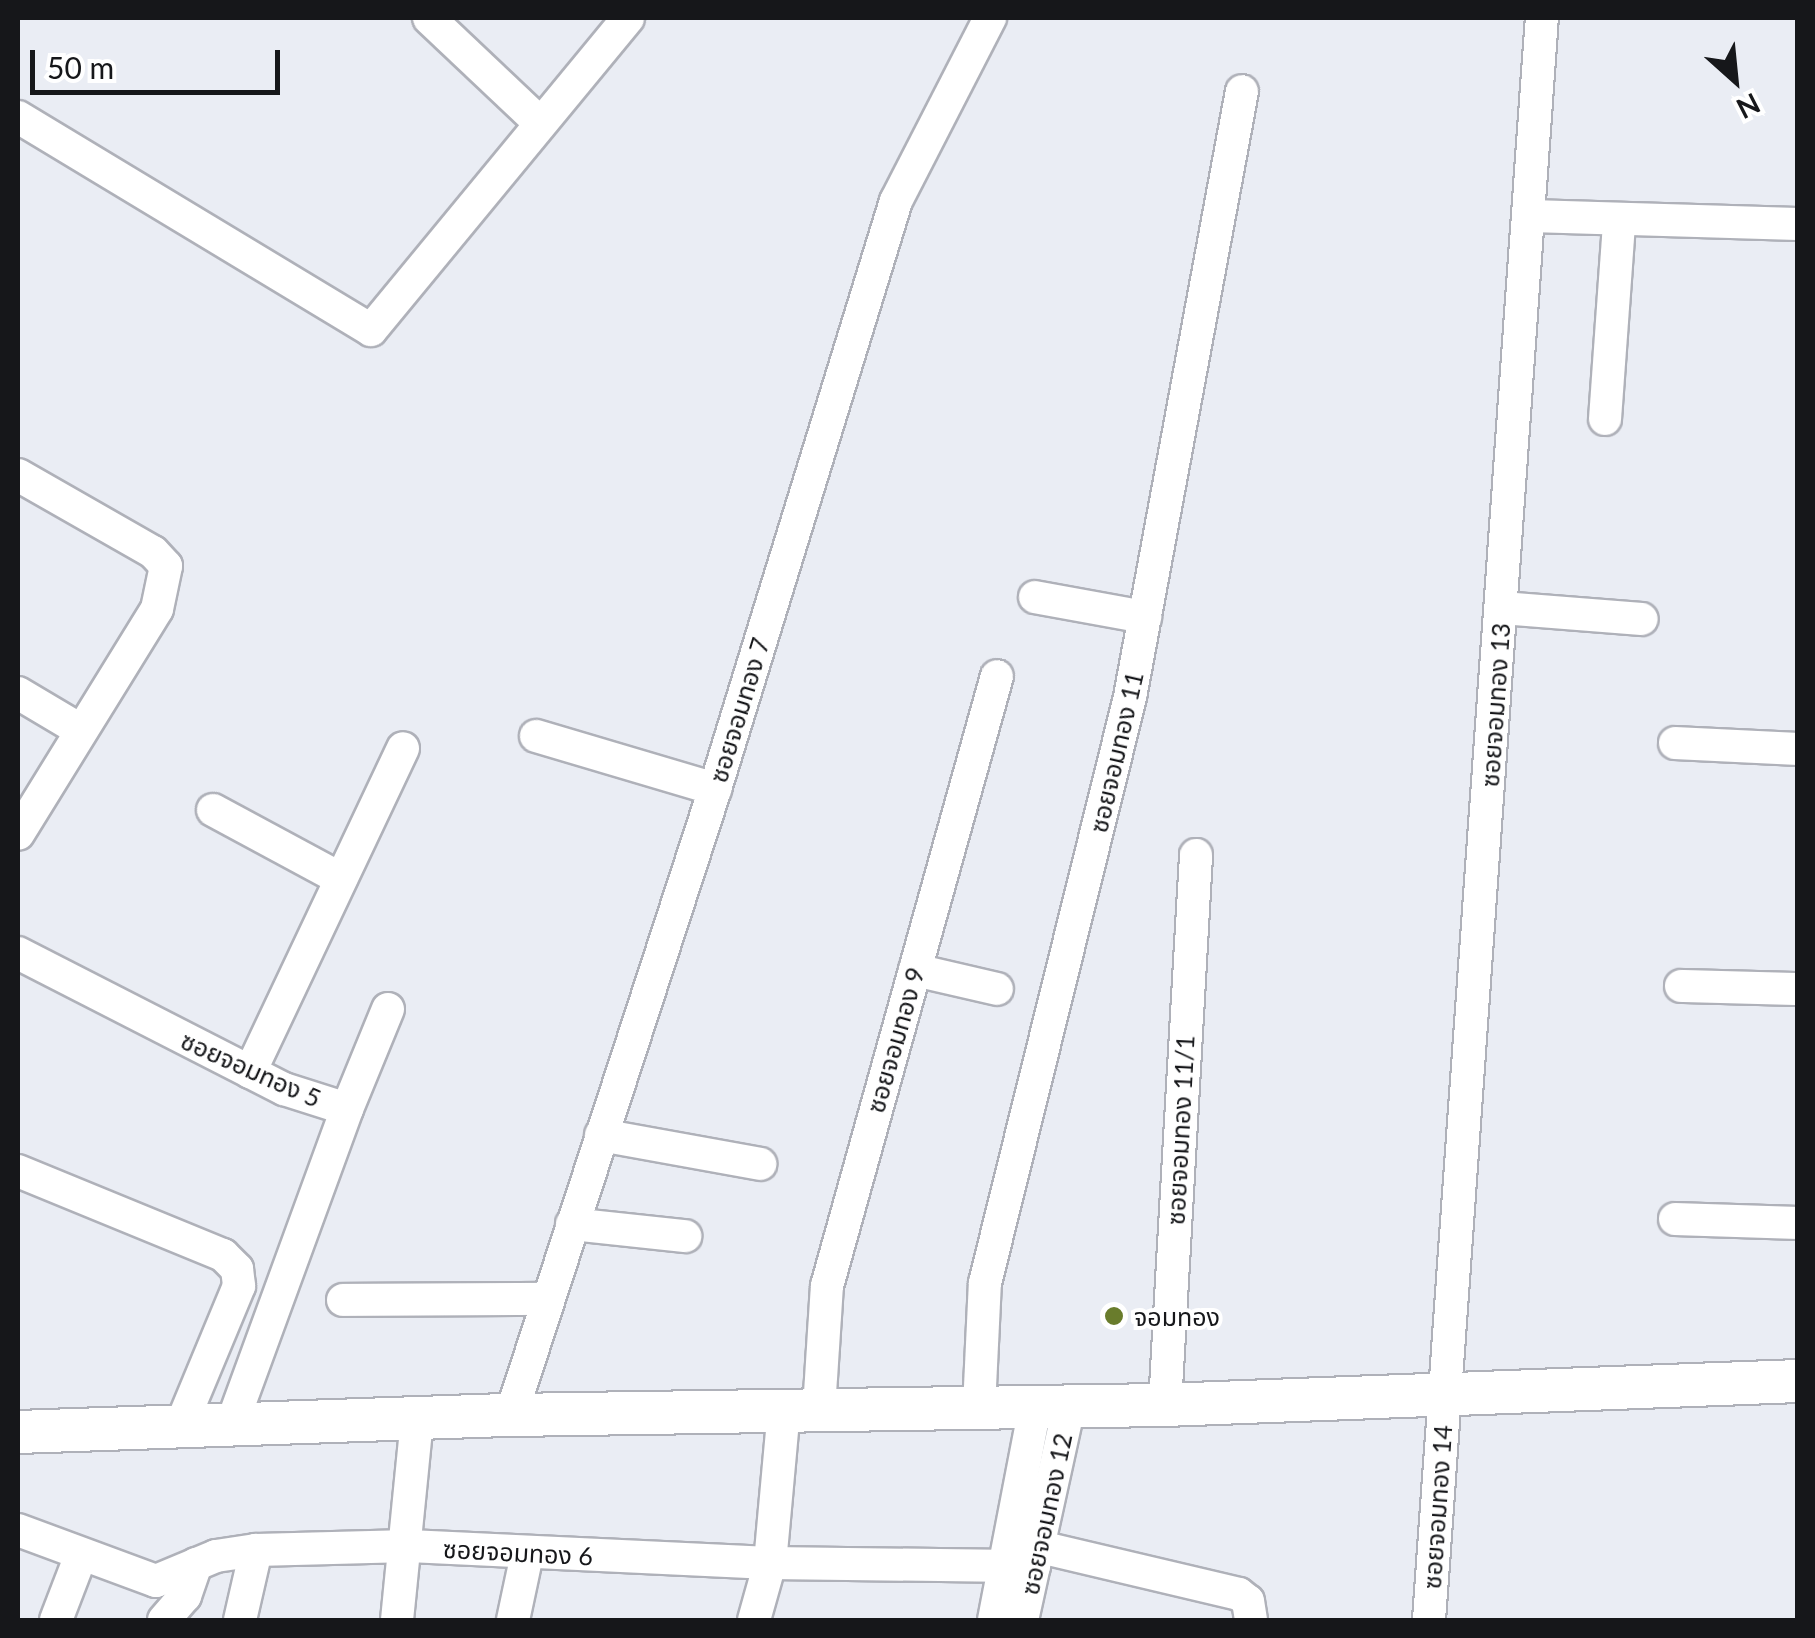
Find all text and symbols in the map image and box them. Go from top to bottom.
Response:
scale bar [35,30,285,92]
north arrow [1685,30,1785,130]
text: 50 m [47,49,114,85]
text: N [1731,87,1766,127]
street label: ซอยจอมทอง 13 [1474,622,1516,788]
street label: ซอยจอมทอง 7 [703,634,775,786]
street label: ซอยจอมทอง 11 [1083,668,1149,836]
street label: ซอยจอมทอง 9 [860,964,930,1116]
street label: ซอยจอมทอง 5 [176,1025,326,1113]
street label: ซอยจอมทอง 11/1 [1160,1034,1200,1226]
place label: จอมทอง [1134,1301,1220,1331]
marker: จอมทอง [1103,1305,1125,1327]
street label: ซอยจอมทอง 14 [1416,1424,1458,1590]
street label: ซอยจอมทอง 12 [1014,1430,1078,1598]
street label: ซอยจอมทอง 6 [442,1533,594,1571]

